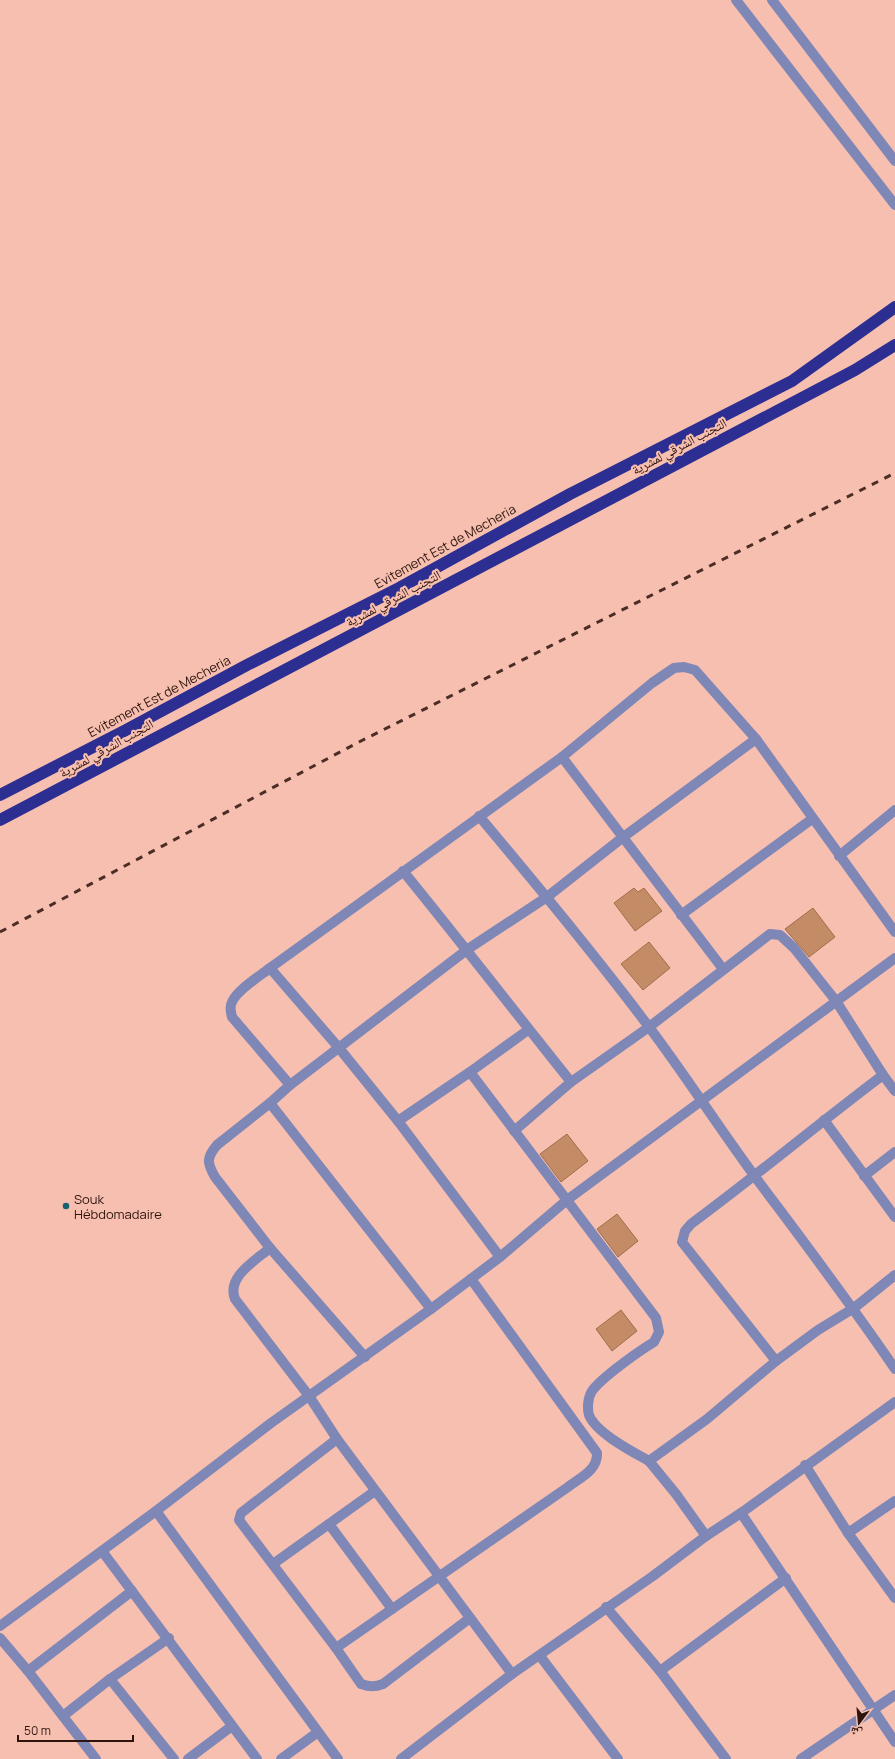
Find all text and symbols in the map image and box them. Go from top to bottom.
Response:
street label: التجنب الشرقي لمشرية [628,413,731,481]
street label: Evitement Est de Mecheria [371,500,519,592]
street label: التجنب الشرقي لمشرية [342,565,445,633]
street label: Evitement Est de Mecheria [84,651,234,741]
street label: التجنب الشرقي لمشرية [56,715,158,783]
place label: Souk Hébdomadaire [74,1190,162,1223]
marker: Souk Hébdomadaire [61,1201,71,1211]
north arrow [839,1703,879,1743]
scale bar [18,1717,133,1743]
text: 50 m [24,1722,51,1739]
text: ش [848,1723,864,1742]

